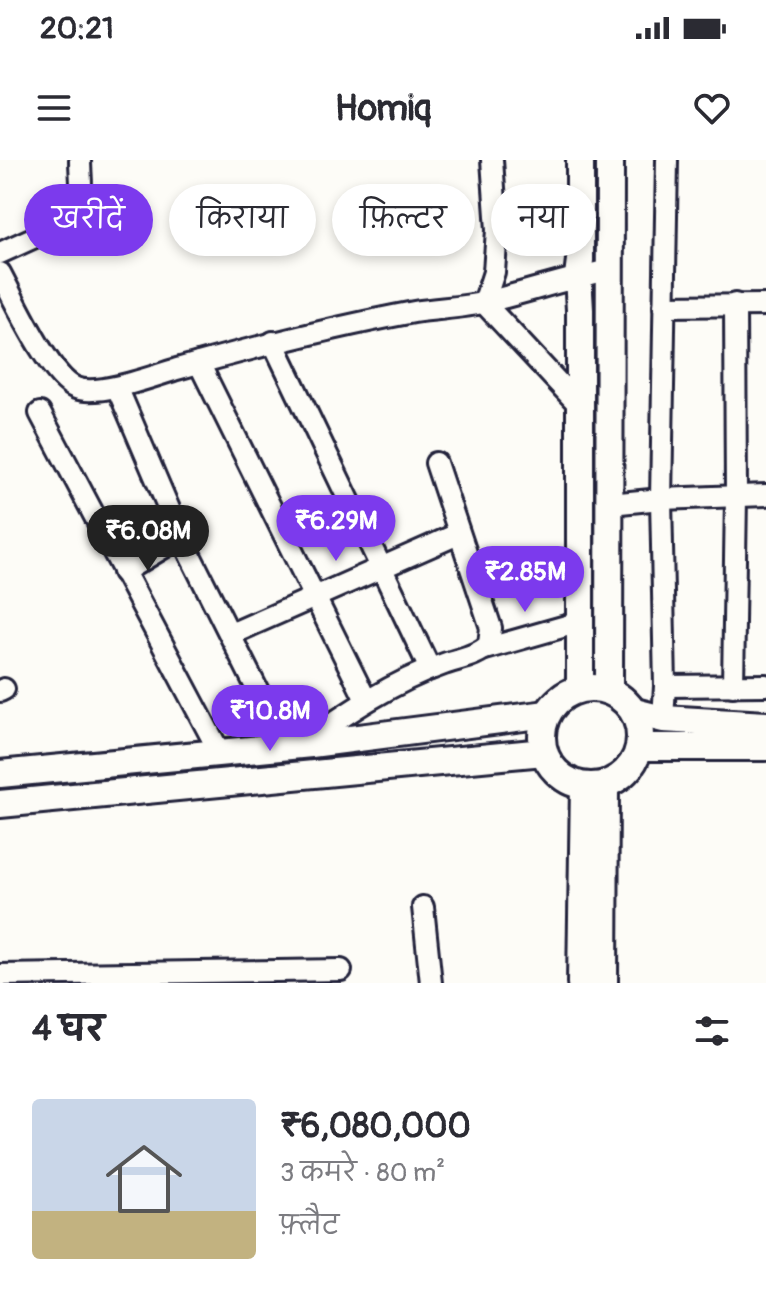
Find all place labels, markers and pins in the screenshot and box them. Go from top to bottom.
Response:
pin: ₹6.29M [271,495,401,563]
pin: ₹6.08M [83,505,213,573]
pin: ₹2.85M [460,546,590,614]
pin: ₹10.8M [205,685,335,753]

